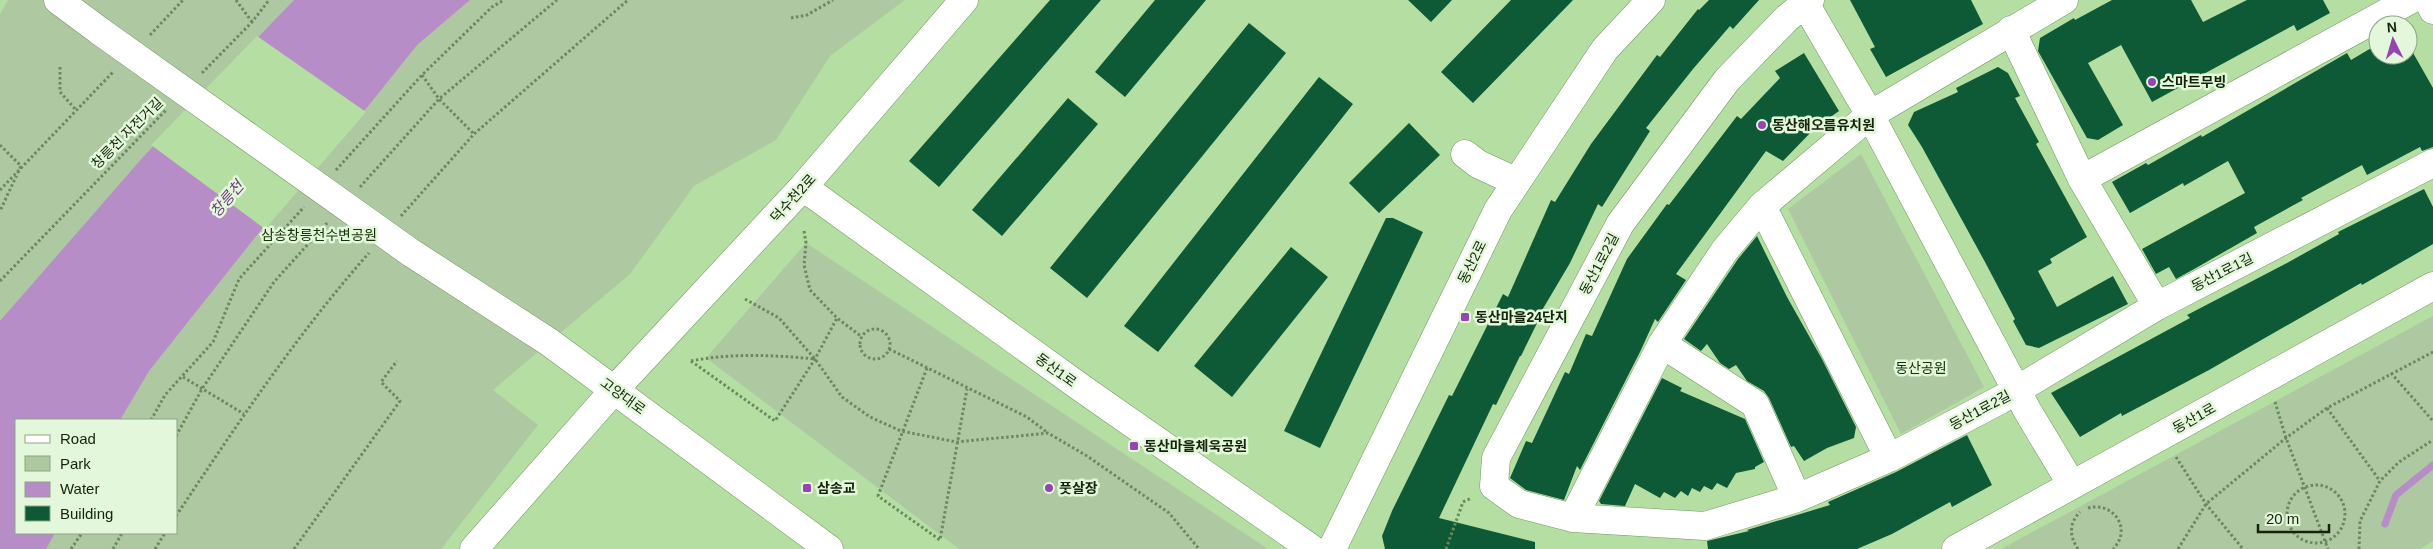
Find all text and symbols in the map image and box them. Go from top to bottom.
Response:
north arrow [2368,15,2418,65]
text: N [2386,19,2398,35]
place label: 스마트무빙 [2162,74,2226,90]
marker: 스마트무빙 [2146,76,2158,88]
street label: 창릉천 자전거길 [88,94,166,172]
place label: 동산해오름유치원 [1772,117,1875,133]
marker: 동산해오름유치원 [1756,119,1768,131]
street label: 덕수천2로 [767,171,819,225]
water label: 창릉천 [207,176,248,220]
park label: 삼송창릉천수변공원 [261,227,377,243]
street label: 동산1로2길 [1576,231,1622,297]
street label: 동산2로 [1455,238,1489,286]
street label: 동산1로1길 [2188,250,2256,294]
place label: 동산마을24단지 [1475,309,1568,325]
marker: 동산마을24단지 [1459,311,1471,323]
street label: 동산1로 [1033,350,1080,390]
park label: 동산공원 [1895,360,1947,376]
street label: 고양대로 [597,374,649,418]
street label: 동산1로2길 [1947,387,2013,433]
street label: 동산1로 [2170,400,2218,436]
legend [15,419,178,534]
text: Road [60,430,96,447]
place label: 동산마을체욱공원 [1144,438,1247,454]
marker: 동산마을체욱공원 [1128,440,1140,452]
text: Park [60,455,91,472]
text: Water [60,480,99,497]
place label: 삼송교 [817,480,856,496]
place label: 풋살장 [1059,480,1098,496]
marker: 삼송교 [801,482,813,494]
marker: 풋살장 [1043,482,1055,494]
scale bar [2258,502,2329,534]
text: Building [60,505,113,522]
text: 20 m [2266,510,2299,527]

